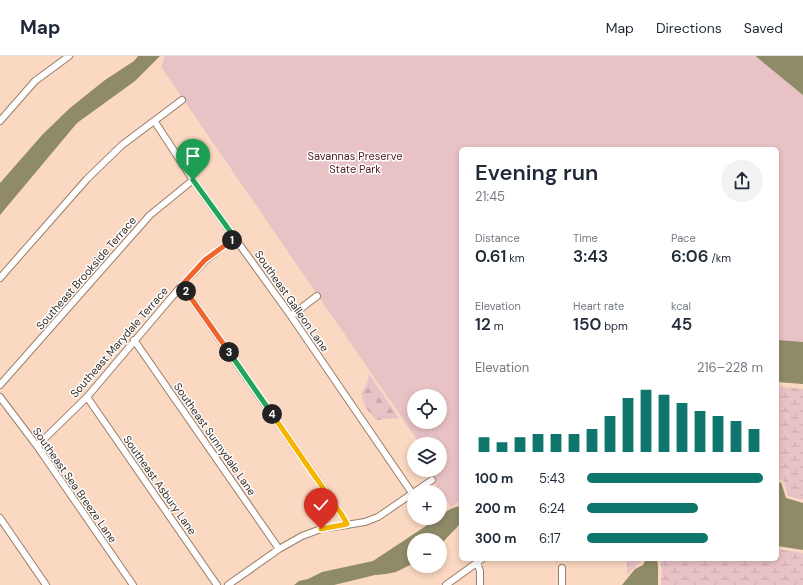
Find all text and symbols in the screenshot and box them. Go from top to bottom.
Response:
text: Map [20,15,60,40]
text: Map [606,19,634,37]
text: Directions [656,19,722,37]
text: Saved [744,19,783,37]
pin [176,139,210,180]
icon: arrive [182,145,204,167]
park label: Savannas Preserve State Park [308,149,402,176]
text: Evening run [475,158,598,187]
button: share [721,160,763,202]
text: 21:45 [475,188,505,205]
street label: Southeast Brookside Terrace [33,213,139,333]
pin: 1 [222,230,242,250]
text: Distance [475,231,520,245]
text: Time [573,231,598,245]
text: Pace [671,231,696,245]
text: 1 [230,233,234,247]
text: 0.61 [475,245,506,267]
text: 3:43 [573,245,608,267]
text: 6:06 [671,245,708,267]
street label: Southeast Galleon Lane [252,248,332,354]
text: km [506,251,525,265]
text: /km [708,251,731,265]
pin: 2 [176,281,196,301]
street label: Southeast Marydale Terrace [67,284,171,400]
text: 2 [183,284,189,298]
text: Elevation [475,299,521,313]
text: Heart rate [573,299,624,313]
text: kcal [671,299,691,313]
text: 12 [475,313,491,335]
text: 150 [573,313,601,335]
text: 45 [671,313,692,335]
text: m [491,319,503,333]
text: bpm [601,319,628,333]
pin: 3 [219,342,239,362]
text: 3 [226,345,232,359]
text: Elevation [475,359,529,376]
text: 216–228 m [697,359,763,376]
street label: Southeast Sunnydale Lane [171,380,259,498]
map controls [407,389,447,573]
button: locate [407,389,447,429]
pin: 4 [262,404,282,424]
text: 4 [268,407,276,421]
street label: Southeast Sea Breeze Lane [30,425,120,545]
street label: Southeast Asbury Lane [120,433,200,537]
button: layers [407,437,447,477]
text: 100 m [475,470,513,487]
text: 5:43 [539,470,565,487]
button: + [407,485,447,525]
pin [304,488,338,529]
icon: check [310,494,332,516]
text: 200 m [475,500,516,517]
text: 6:24 [539,500,565,517]
text: 300 m [475,530,516,547]
text: 6:17 [539,530,561,547]
button: − [407,533,447,573]

